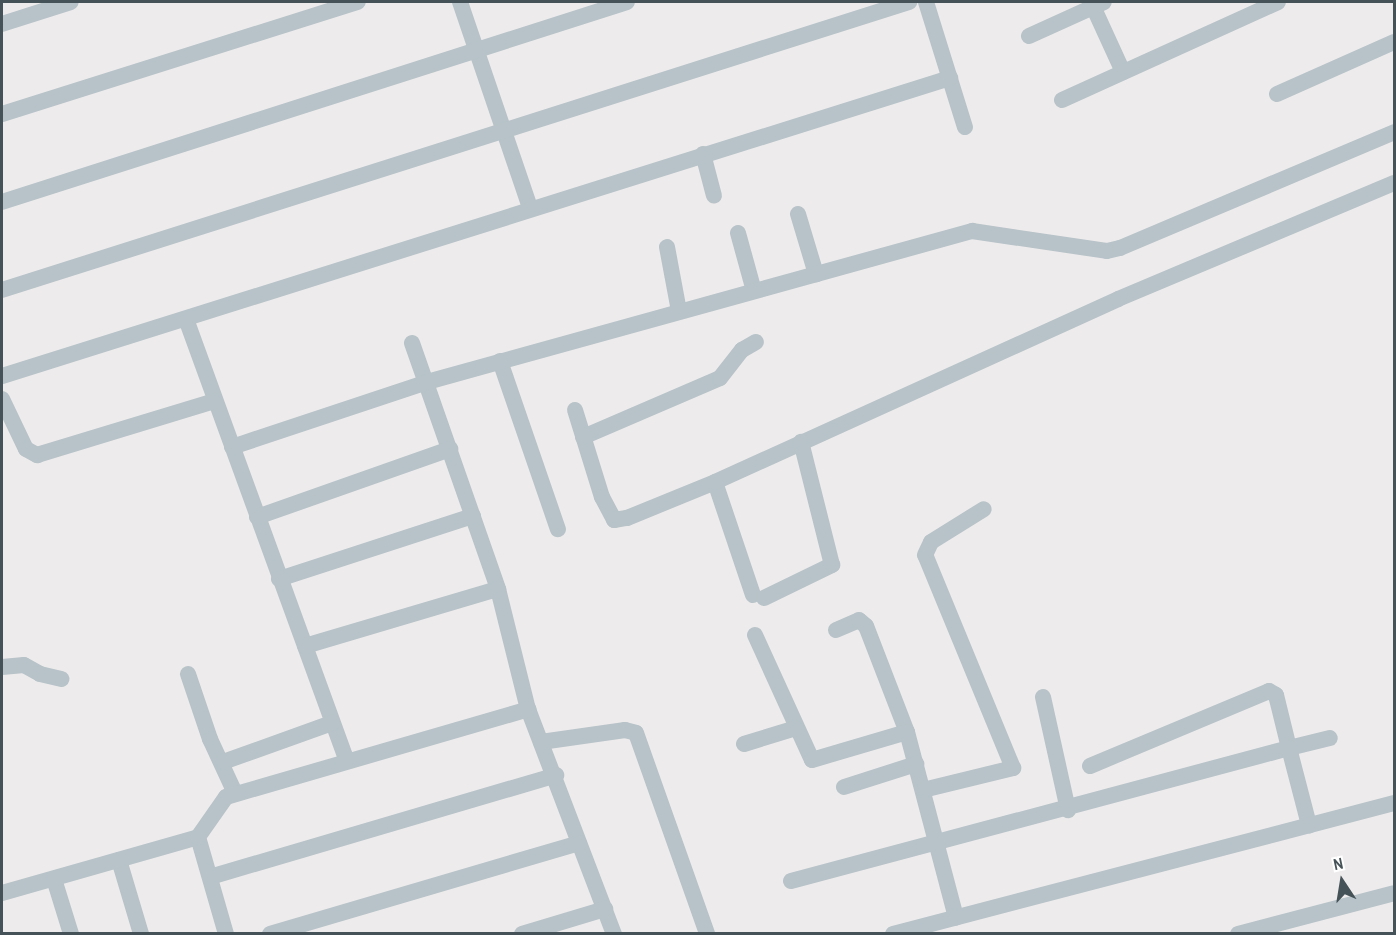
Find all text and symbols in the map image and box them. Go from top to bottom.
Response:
north arrow [1312,851,1372,911]
text: N [1331,852,1345,875]

